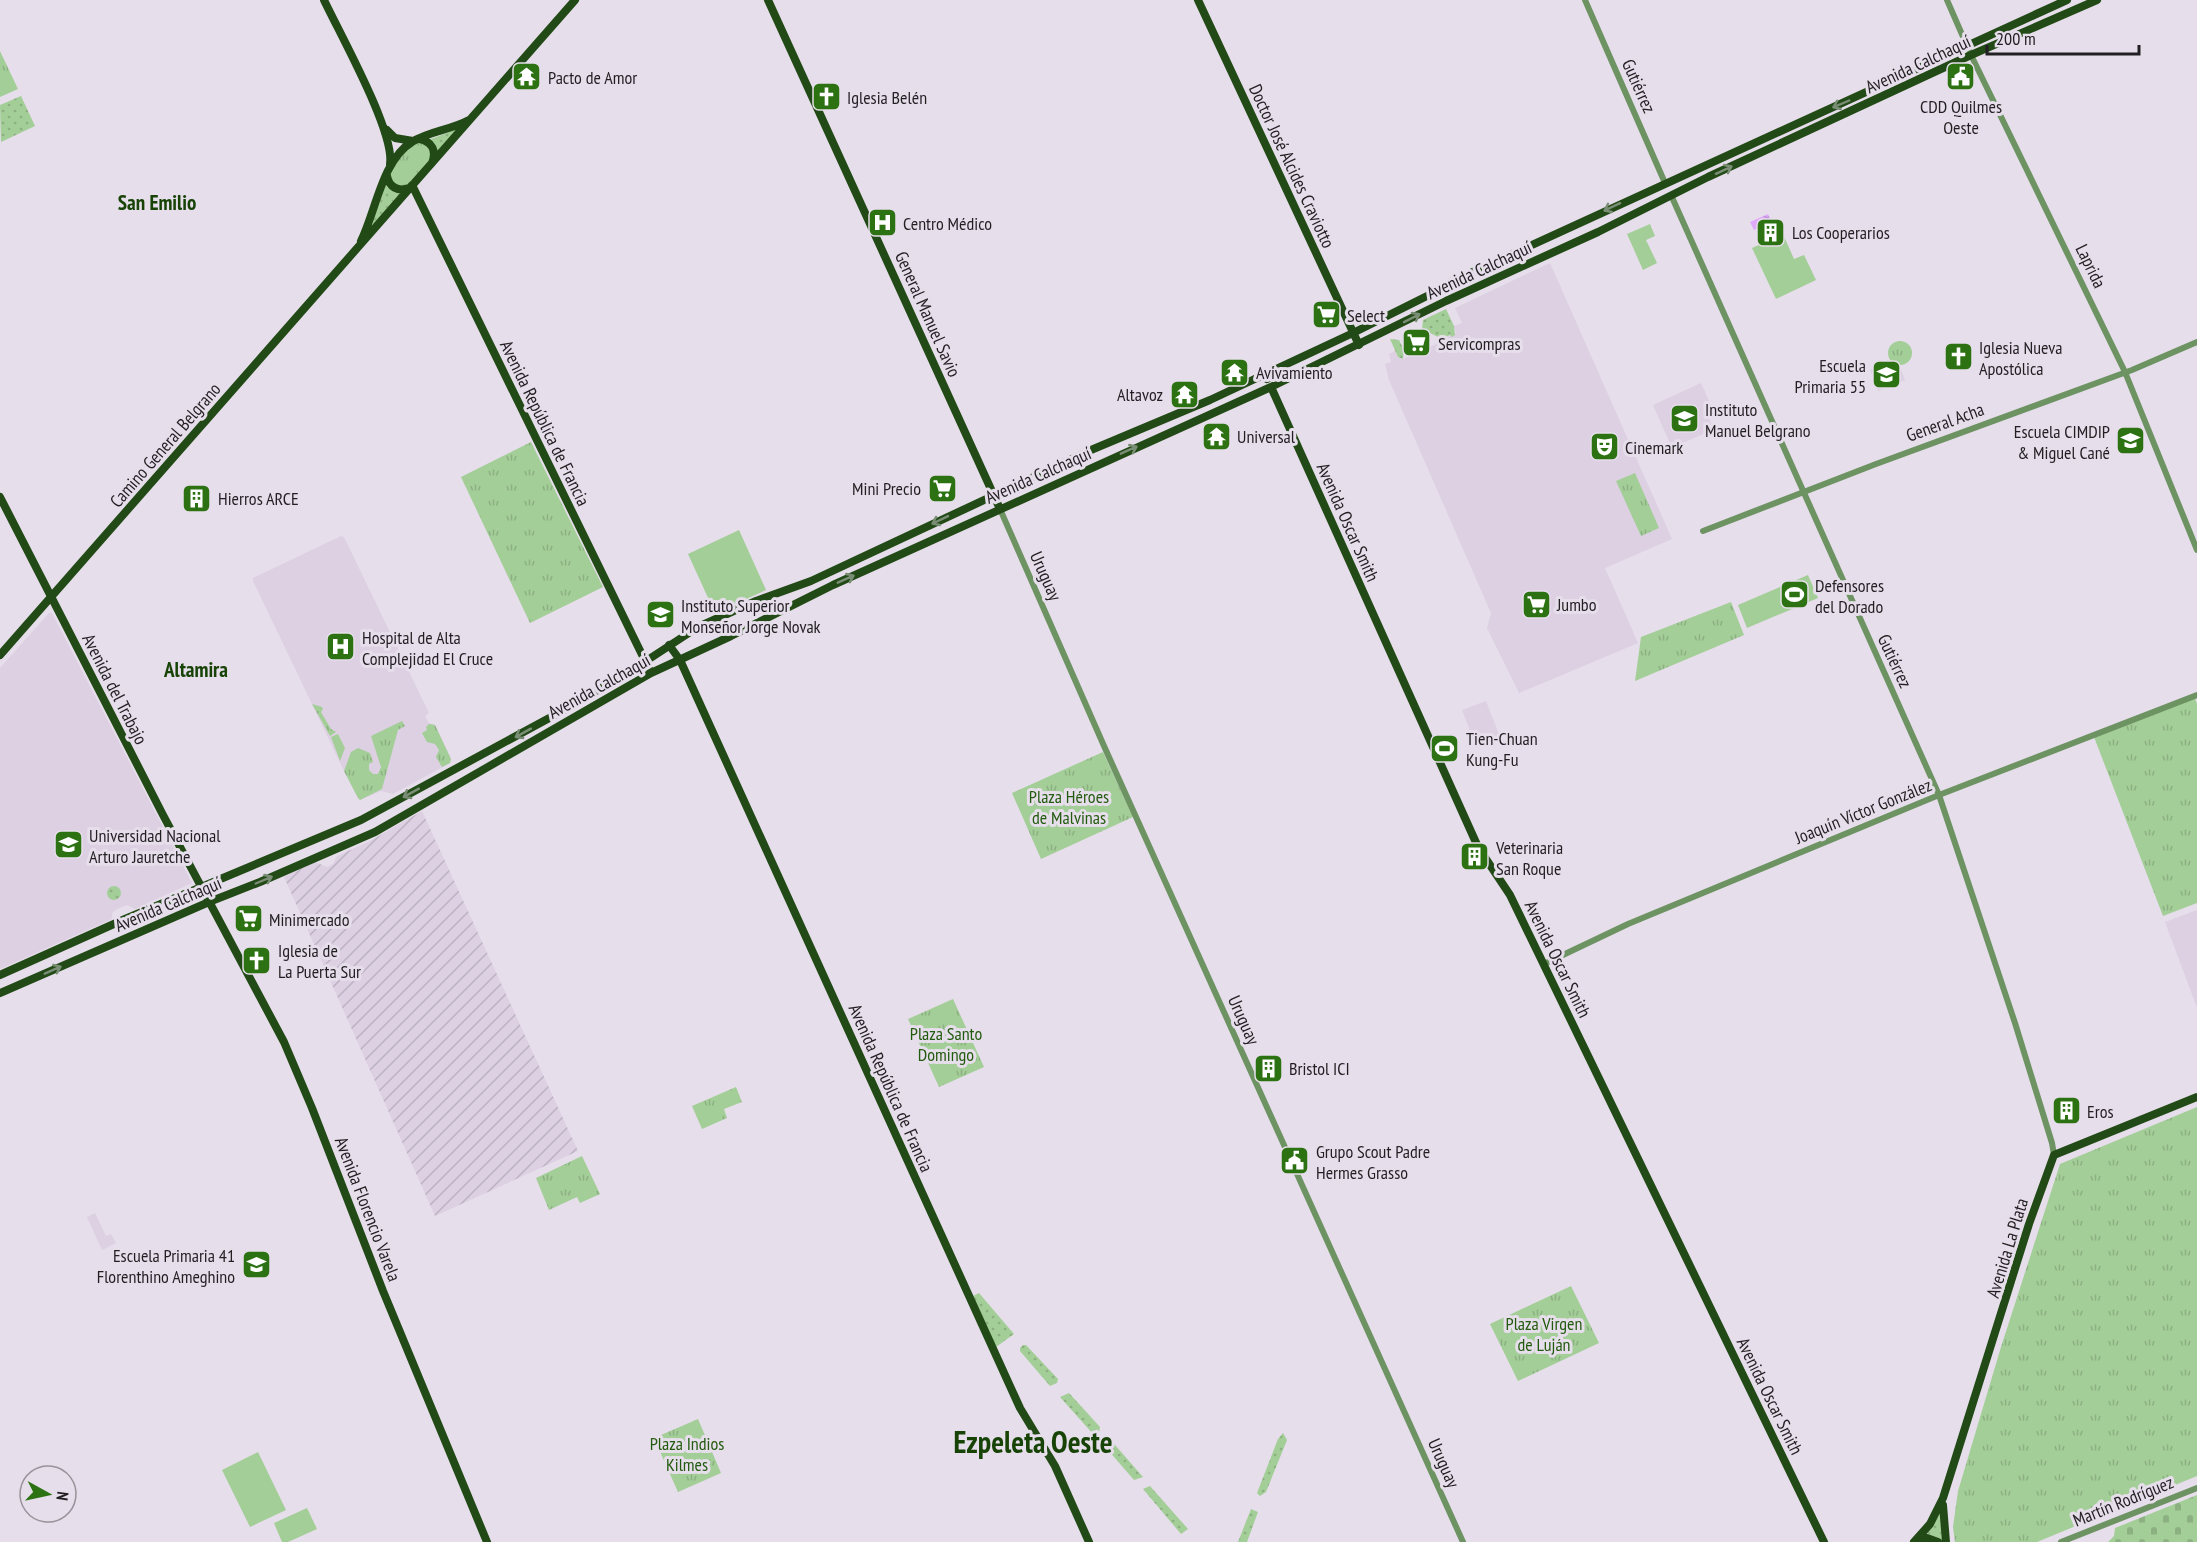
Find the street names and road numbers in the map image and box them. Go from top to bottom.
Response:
street label: Avenida Calchaquí [1862,30,1974,98]
street label: Gutiérrez [1617,55,1661,117]
street label: Doctor José Alcides Craviotto [1244,80,1340,252]
street label: Avenida Calchaquí [1423,236,1535,304]
street label: Laprida [2071,240,2111,292]
street label: General Manuel Savio [890,248,966,381]
street label: Avenida República de Francia [495,336,595,510]
street label: Camino General Belgrano [105,378,226,512]
street label: General Acha [1903,397,1987,447]
street label: Avenida Calchaquí [982,441,1095,509]
street label: Avenida Oscar Smith [1312,459,1384,585]
street label: Uruguay [1025,548,1067,604]
street label: Avenida del Trabajo [77,630,153,748]
street label: Gutiérrez [1873,630,1917,692]
street label: Avenida Calchaquí [544,648,654,724]
street label: Joaquín Víctor González [1790,773,1935,849]
street label: Avenida Calchaquí [111,871,225,937]
street label: Avenida Oscar Smith [1520,897,1596,1021]
street label: Uruguay [1223,992,1265,1048]
street label: Avenida República de Francia [844,1000,938,1176]
street label: Avenida Florencio Varela [330,1134,406,1284]
street label: Avenida La Plata [1981,1195,2033,1301]
street label: Avenida Oscar Smith [1732,1334,1808,1458]
street label: Uruguay [1423,1435,1465,1491]
street label: Martín Rodríguez [2069,1470,2177,1532]

